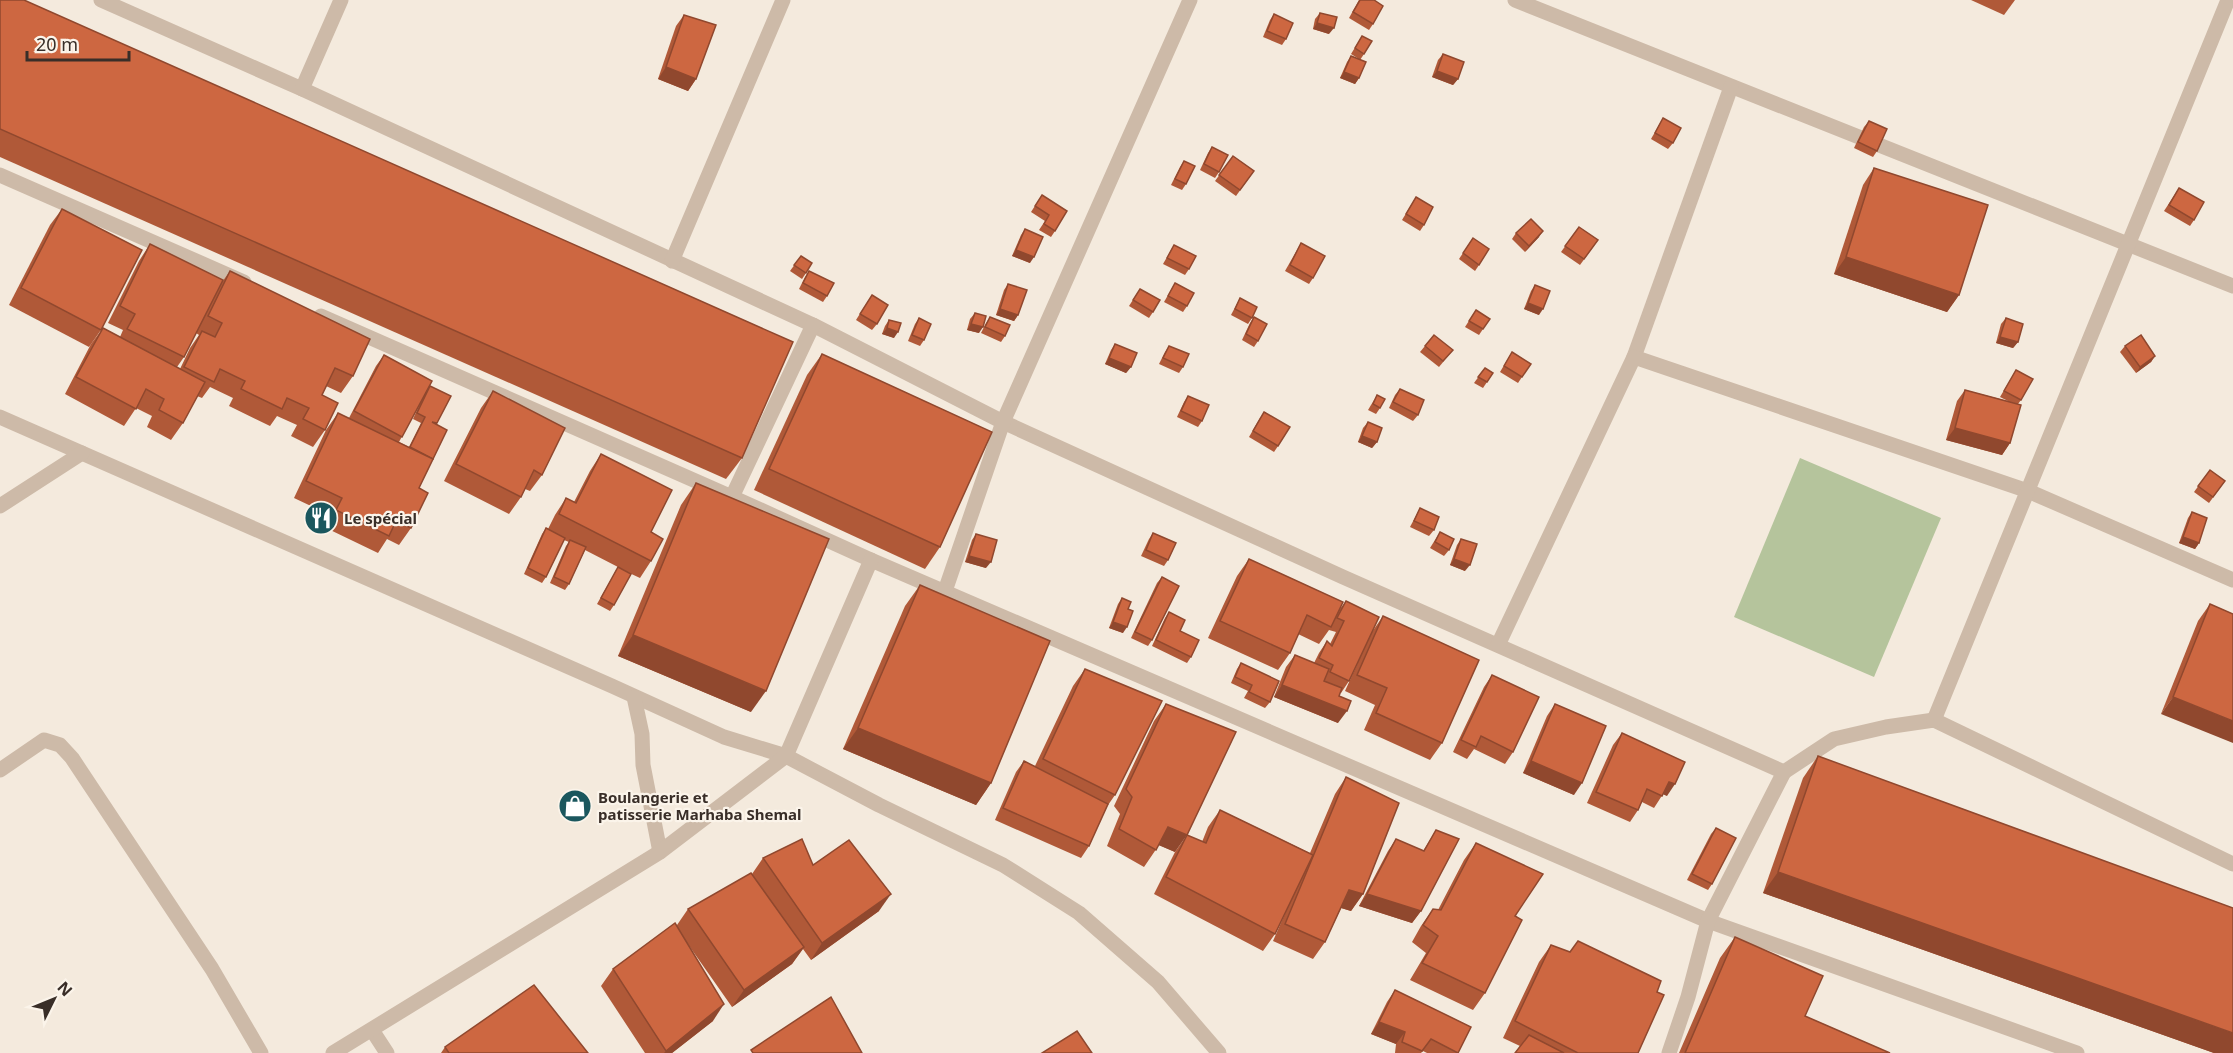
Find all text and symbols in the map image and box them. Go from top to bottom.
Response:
scale bar [27,24,129,62]
text: 20 m [36,32,78,56]
restaurant icon: Le spécial [303,500,339,536]
place label: Le spécial [344,508,417,528]
place label: Boulangerie et patisserie Marhaba Shemal [598,787,802,824]
shop icon: Boulangerie et patisserie Marhaba Shemal [557,788,593,824]
north arrow [24,969,84,1029]
text: N [52,977,77,1001]

